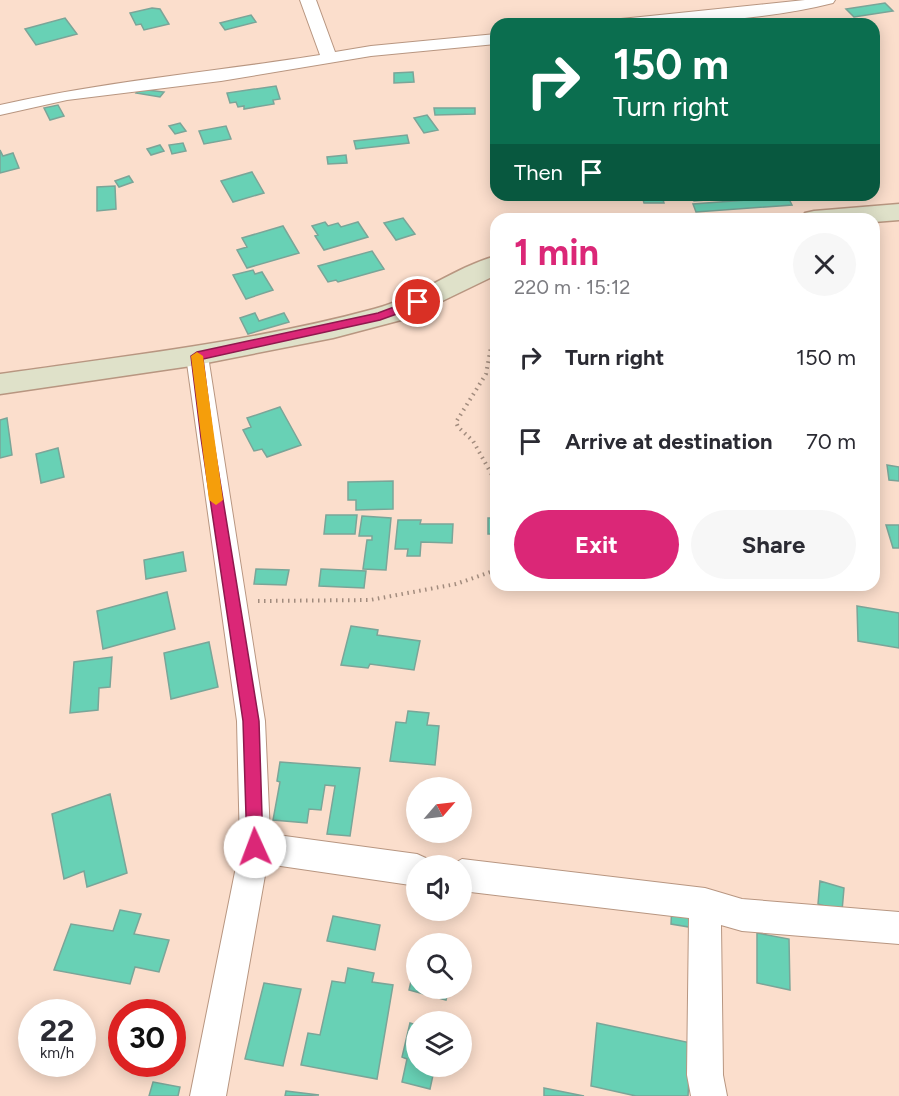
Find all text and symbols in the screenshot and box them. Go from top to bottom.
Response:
text: 150 m [613,39,729,90]
icon: right [514,42,592,120]
text: Turn right [613,90,729,123]
icon: arrive [575,156,608,189]
text: Then [514,159,563,186]
text: 1 min [514,231,599,274]
button: close [793,233,856,296]
text: 220 m · 15:12 [514,275,630,299]
pin [392,276,443,327]
icon: arrive [401,285,434,318]
icon: right [514,341,547,374]
text: Turn right [565,344,664,371]
text: 150 m [796,344,856,371]
icon: arrive [514,425,547,458]
text: Arrive at destination [565,428,773,455]
text: 70 m [806,428,856,455]
button: Exit [514,510,679,579]
button: Share [691,510,856,579]
north arrow [406,777,472,843]
map controls [406,777,472,1077]
position arrow [223,815,287,879]
button: sound [406,855,472,921]
button: search [406,933,472,999]
speed limit sign: 30 [108,999,186,1077]
button: layers [406,1011,472,1077]
text: 22 [40,1012,74,1049]
text: km/h [40,1044,74,1062]

